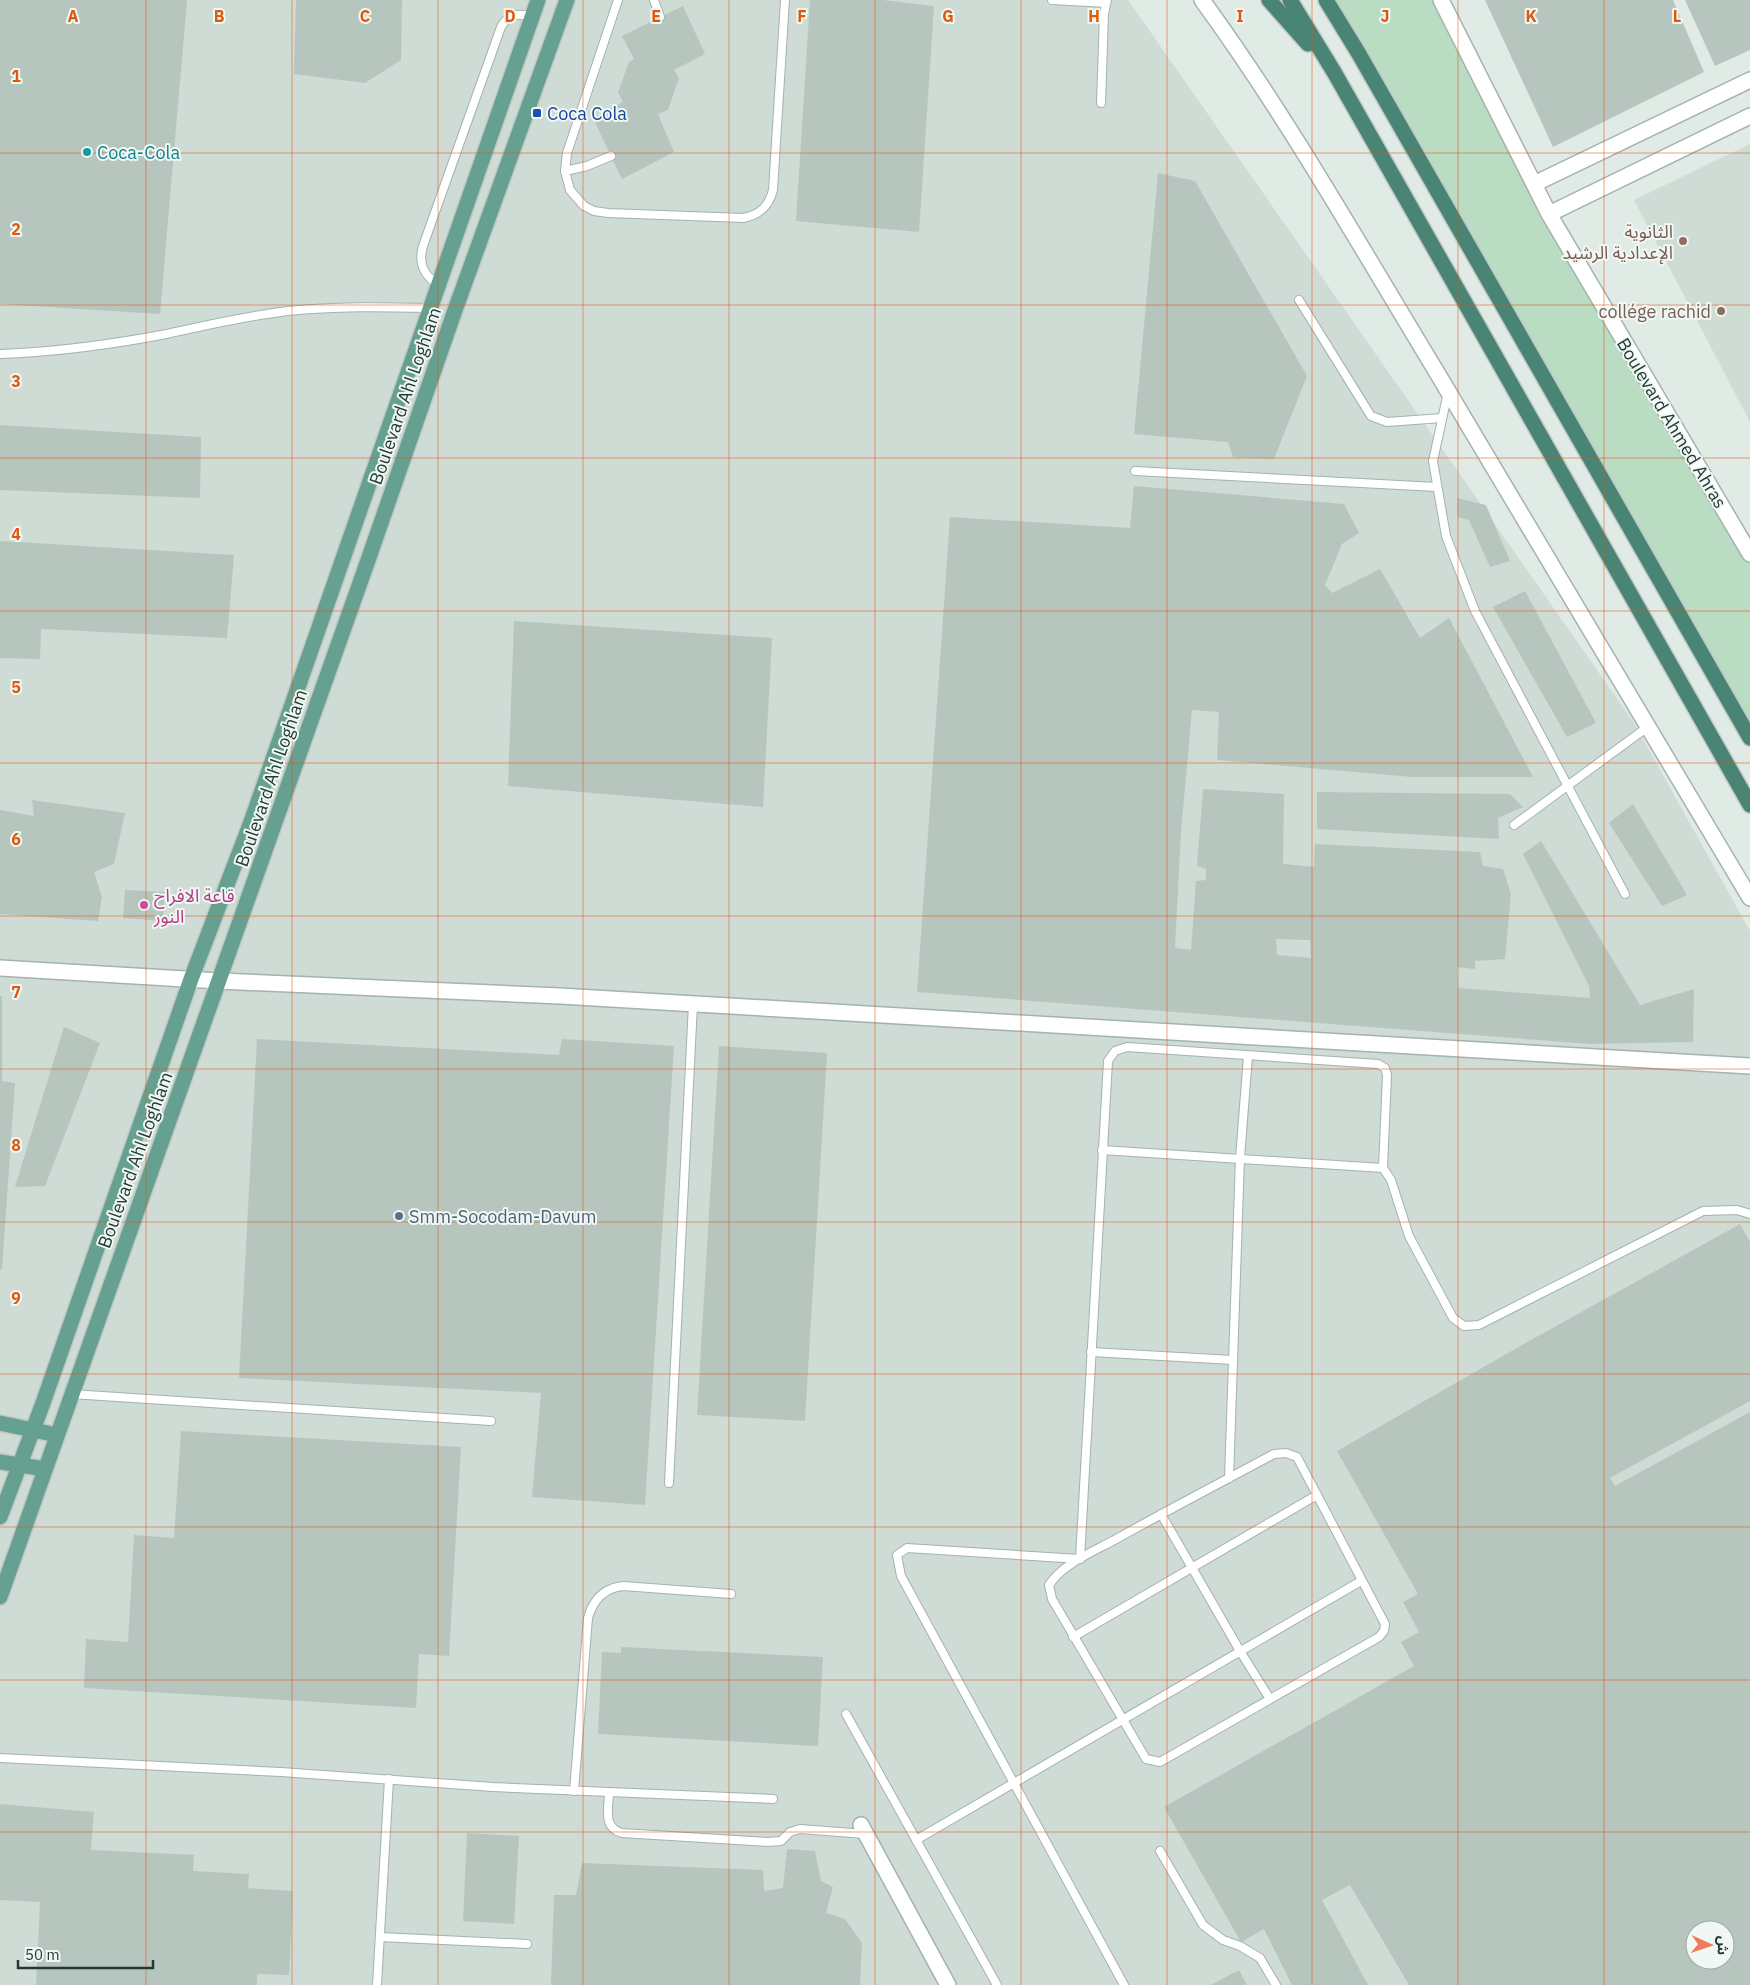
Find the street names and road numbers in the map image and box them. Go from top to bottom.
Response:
street label: Boulevard Ahl Loghlam [364,304,446,488]
street label: Boulevard Ahmed Ahras [1612,334,1732,512]
street label: Boulevard Ahl Loghlam [230,686,312,870]
street label: Boulevard Ahl Loghlam [92,1069,178,1251]

